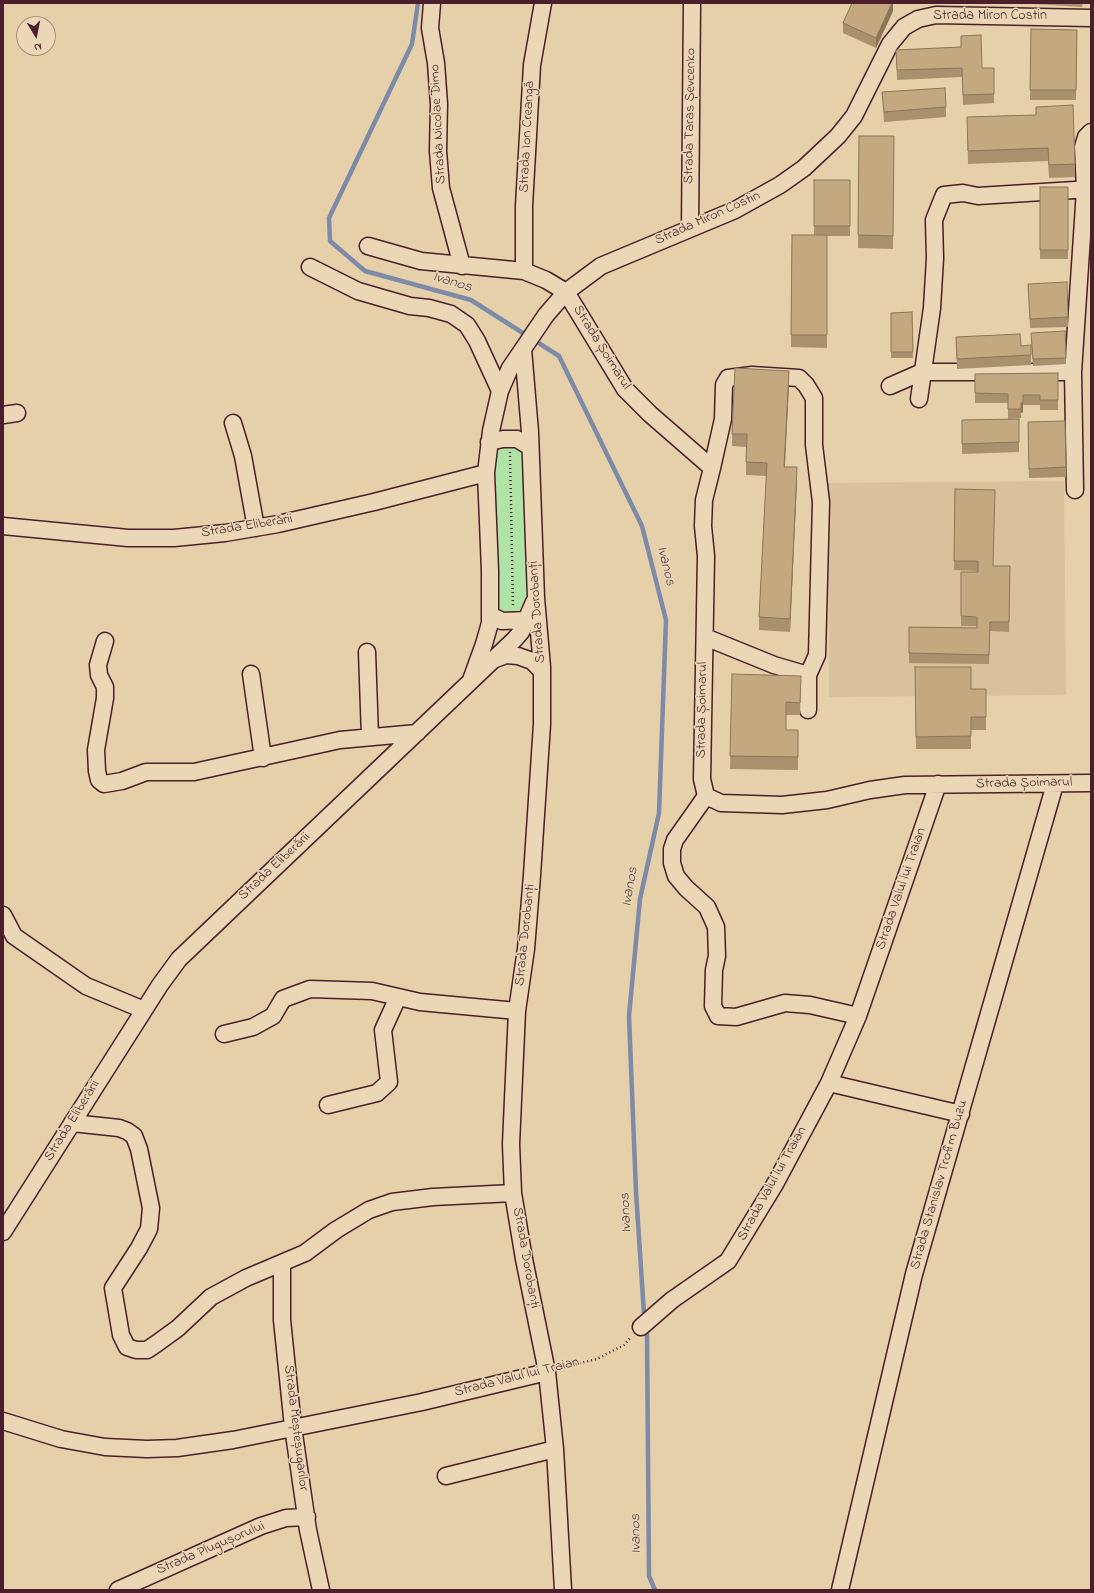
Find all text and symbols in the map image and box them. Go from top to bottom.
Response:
street label: Strada Miron Costin [933,9,1047,25]
north arrow [16,16,56,56]
text: N [33,38,43,55]
street label: Strada Taras Șevcenko [681,48,701,184]
street label: Strada Nicolae Dimo [427,64,451,184]
street label: Strada Ion Creangă [517,81,539,193]
street label: Strada Miron Costin [653,188,763,250]
water label: Ivanos [430,269,474,297]
street label: Strada Șoimarul [568,303,634,393]
street label: Strada Eliberării [200,511,294,543]
water label: Ivanos [651,544,679,588]
street label: Strada Dorobanți [526,560,550,664]
street label: Strada Șoimarul [694,662,712,758]
street label: Strada Șoimarul [976,775,1072,793]
street label: Strada Valul lui Traian [873,826,931,952]
street label: Strada Eliberării [236,829,314,905]
water label: Ivanos [619,866,643,908]
street label: Strada Dorobanți [512,883,540,987]
street label: Strada Eliberării [41,1077,105,1165]
street label: Strada Stanislav Trofim Buzu [908,1098,972,1272]
street label: Strada Valul lui Traian [735,1124,811,1244]
water label: Ivanos [617,1192,637,1234]
street label: Strada Dorobanți [508,1206,542,1310]
street label: Strada Valul lui Traian [453,1354,581,1402]
street label: Strada Meșteșugarilor [279,1364,311,1492]
water label: Ivanos [628,1514,646,1554]
street label: Strada Plugușorului [154,1519,268,1579]

